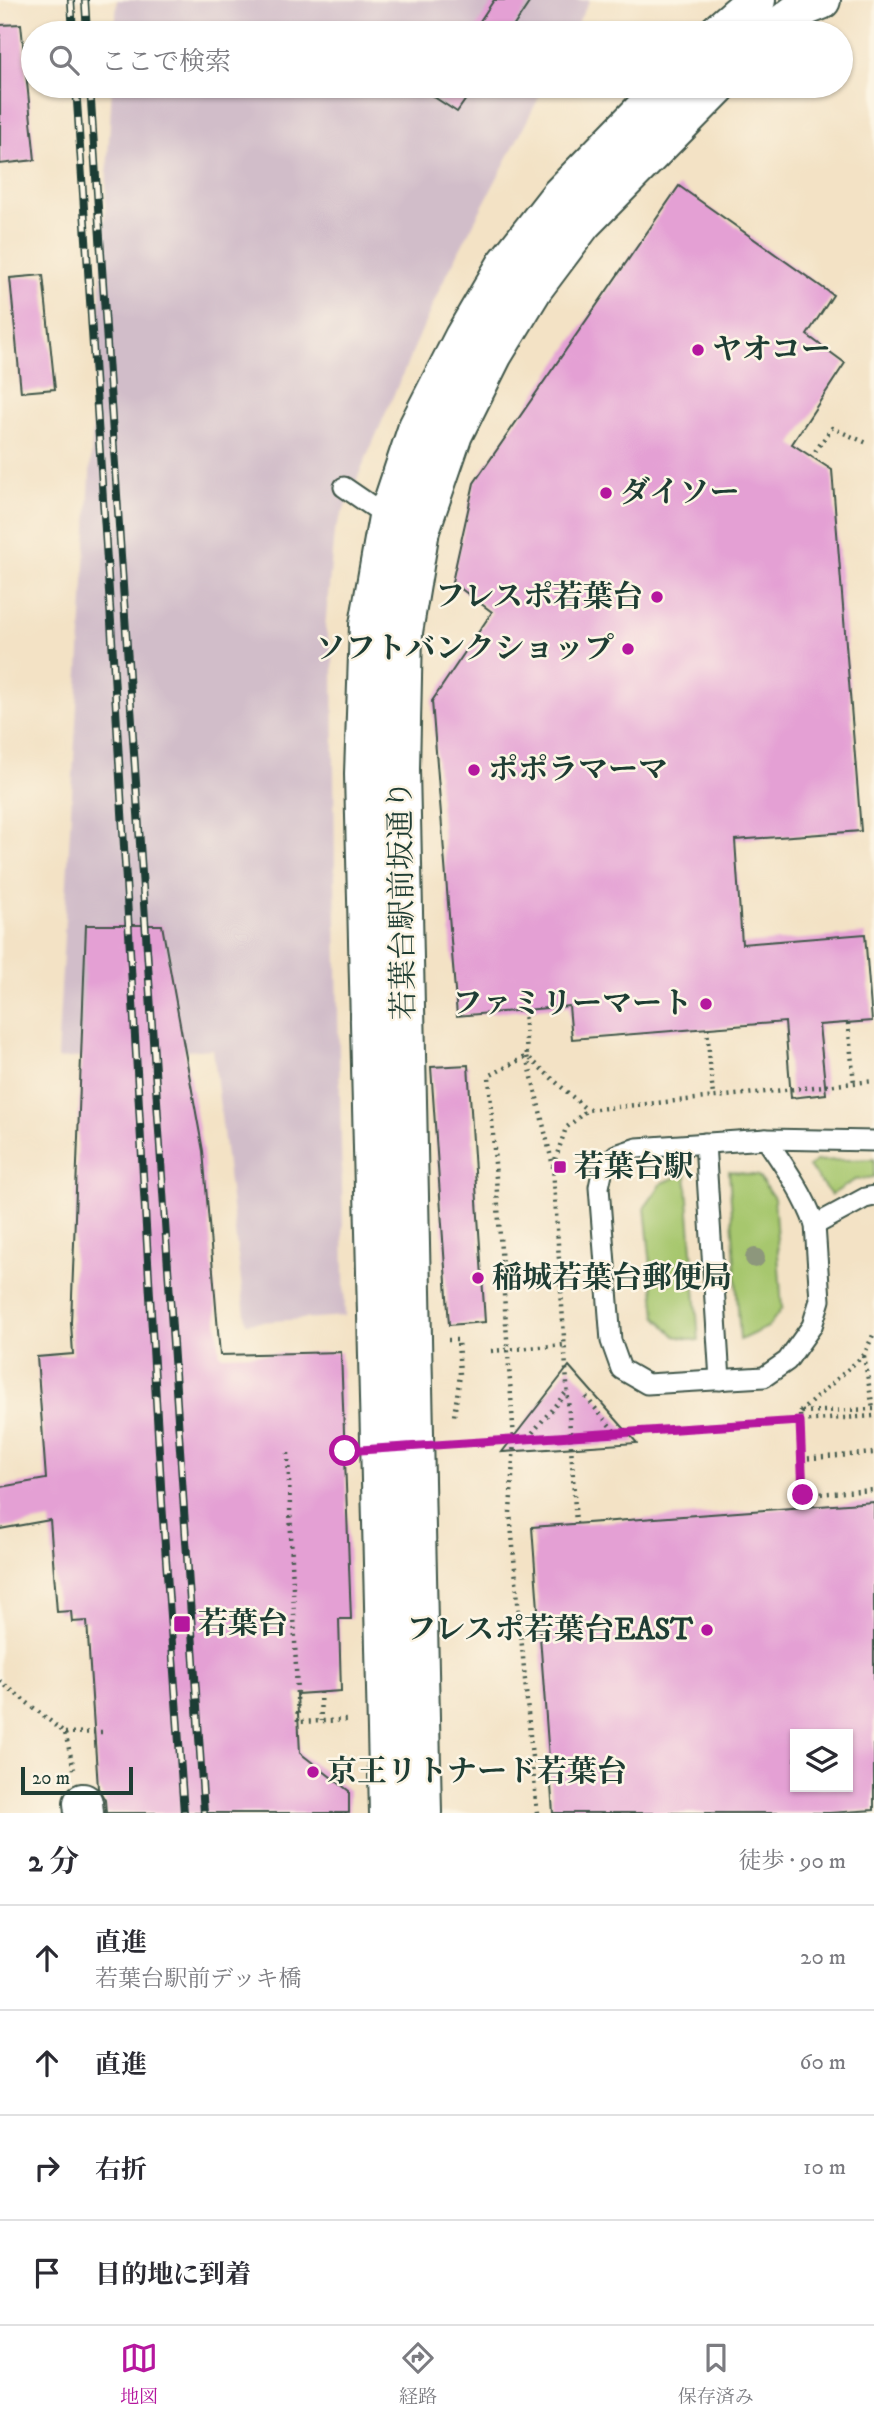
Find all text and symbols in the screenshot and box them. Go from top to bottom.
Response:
search box [21,21,853,98]
icon: search [45,41,83,79]
text: ここで検索 [101,46,231,79]
place label: ヤオコー [712,332,831,369]
marker: ヤオコー [690,342,706,358]
place label: ダイソー [620,475,739,512]
marker: ダイソー [598,485,614,501]
place label: フレスポ若葉台 [435,579,643,616]
marker: フレスポ若葉台 [649,589,665,605]
place label: ソフトバンクショップ [316,631,614,668]
marker: ソフトバンクショップ [620,641,636,657]
place label: ポポラマーマ [488,752,668,789]
marker: ポポラマーマ [466,762,482,778]
street label: 若葉台駅前坂通り [382,780,424,1020]
place label: ファミリーマート [453,986,692,1023]
marker: ファミリーマート [698,996,714,1012]
place label: 若葉台駅 [574,1149,694,1186]
marker: 若葉台駅 [552,1159,568,1175]
place label: 稲城若葉台郵便局 [492,1260,732,1297]
marker: 稲城若葉台郵便局 [470,1270,486,1286]
route start [329,1435,360,1466]
route end [787,1479,818,1510]
place label: 若葉台 [198,1606,288,1643]
place label: フレスポ若葉台EAST [406,1612,693,1649]
marker: 若葉台 [172,1614,192,1634]
marker: フレスポ若葉台EAST [699,1622,715,1638]
map controls [790,1729,853,1792]
button: layers [790,1729,853,1792]
place label: 京王リトナード若葉台 [327,1754,627,1791]
scale bar [21,1764,133,1796]
marker: 京王リトナード若葉台 [305,1764,321,1780]
text: 20 m [32,1767,70,1790]
text: 2 分 [28,1844,79,1881]
text: 徒歩 · 90 m [739,1847,846,1876]
text: 直進 [95,1927,147,1960]
icon: ahead [28,1939,66,1977]
text: 20 m [800,1943,846,1972]
text: 若葉台駅前デッキ橋 [95,1965,302,1994]
icon: ahead [28,2044,66,2082]
text: 60 m [799,2048,846,2077]
text: 直進 [95,2049,147,2082]
icon: right [28,2149,66,2187]
text: 10 m [803,2153,846,2182]
text: 右折 [95,2154,147,2187]
icon: arrive [28,2254,66,2292]
text: 目的地に到着 [95,2259,251,2292]
tab: 地図 [120,2339,158,2409]
tab: 経路 [399,2339,437,2409]
tab: 保存済み [678,2339,754,2409]

